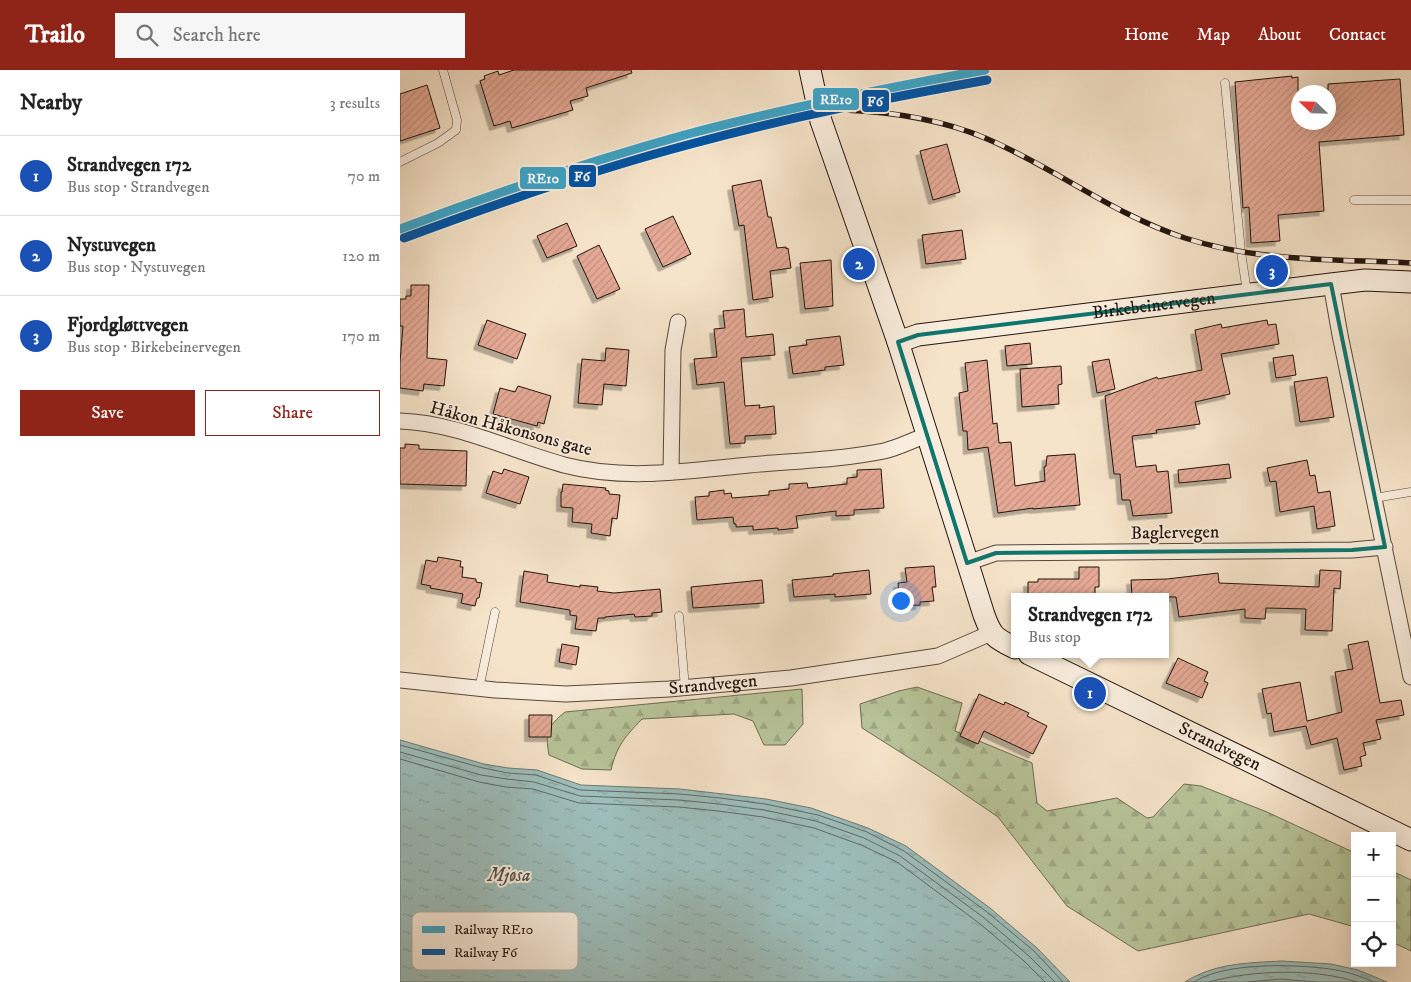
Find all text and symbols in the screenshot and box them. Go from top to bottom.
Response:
search box [115,13,465,58]
text: Trailo [25,20,85,50]
icon: search [133,21,161,49]
text: Search here [173,24,261,47]
text: Home [1124,24,1169,46]
text: Map [1197,24,1230,46]
text: About [1258,24,1301,46]
text: Contact [1329,24,1386,46]
north arrow [1291,85,1336,130]
line badge: RE10 [812,87,860,111]
line badge: F6 [861,89,890,113]
text: Nearby [20,90,82,116]
text: RE10 [820,91,852,109]
text: 3 results [330,93,380,113]
text: F6 [867,93,884,111]
text: Strandvegen 172 [67,154,191,177]
line badge: F6 [568,164,597,188]
text: 1 [33,166,39,186]
text: 70 m [348,166,380,186]
line badge: RE10 [519,166,567,190]
text: F6 [574,168,591,186]
text: RE10 [527,170,559,188]
text: Bus stop · Strandvegen [67,177,210,197]
text: Nystuvegen [67,234,156,257]
pin: 2 [843,245,875,283]
text: 2 [32,246,40,266]
text: 120 m [342,246,380,266]
pin: 3 [1256,252,1288,290]
text: Bus stop · Nystuvegen [67,257,206,277]
street label: Birkebeinervegen [1091,287,1218,324]
text: Fjordgløttvegen [67,314,188,337]
text: 3 [33,326,39,346]
text: 170 m [342,326,380,346]
text: Bus stop · Birkebeinervegen [67,337,241,357]
button: Save [20,390,195,436]
button: Share [205,390,380,436]
street label: Håkon Håkonsons gate [428,397,594,461]
street label: Baglervegen [1131,521,1220,545]
your location [888,588,914,614]
popup [1011,593,1169,658]
text: Strandvegen 172 [1028,604,1152,627]
text: Bus stop [1028,627,1081,647]
street label: Strandvegen [668,670,759,700]
pin: 1 [1074,674,1106,712]
street label: Strandvegen [1175,717,1265,776]
map controls [1351,832,1396,967]
button: + [1351,832,1396,877]
water label: Mjøsa [486,864,530,887]
button: − [1351,877,1396,922]
legend [412,912,578,970]
text: Railway RE10 [454,921,533,939]
button: locate [1351,922,1396,967]
text: Railway F6 [454,944,518,962]

